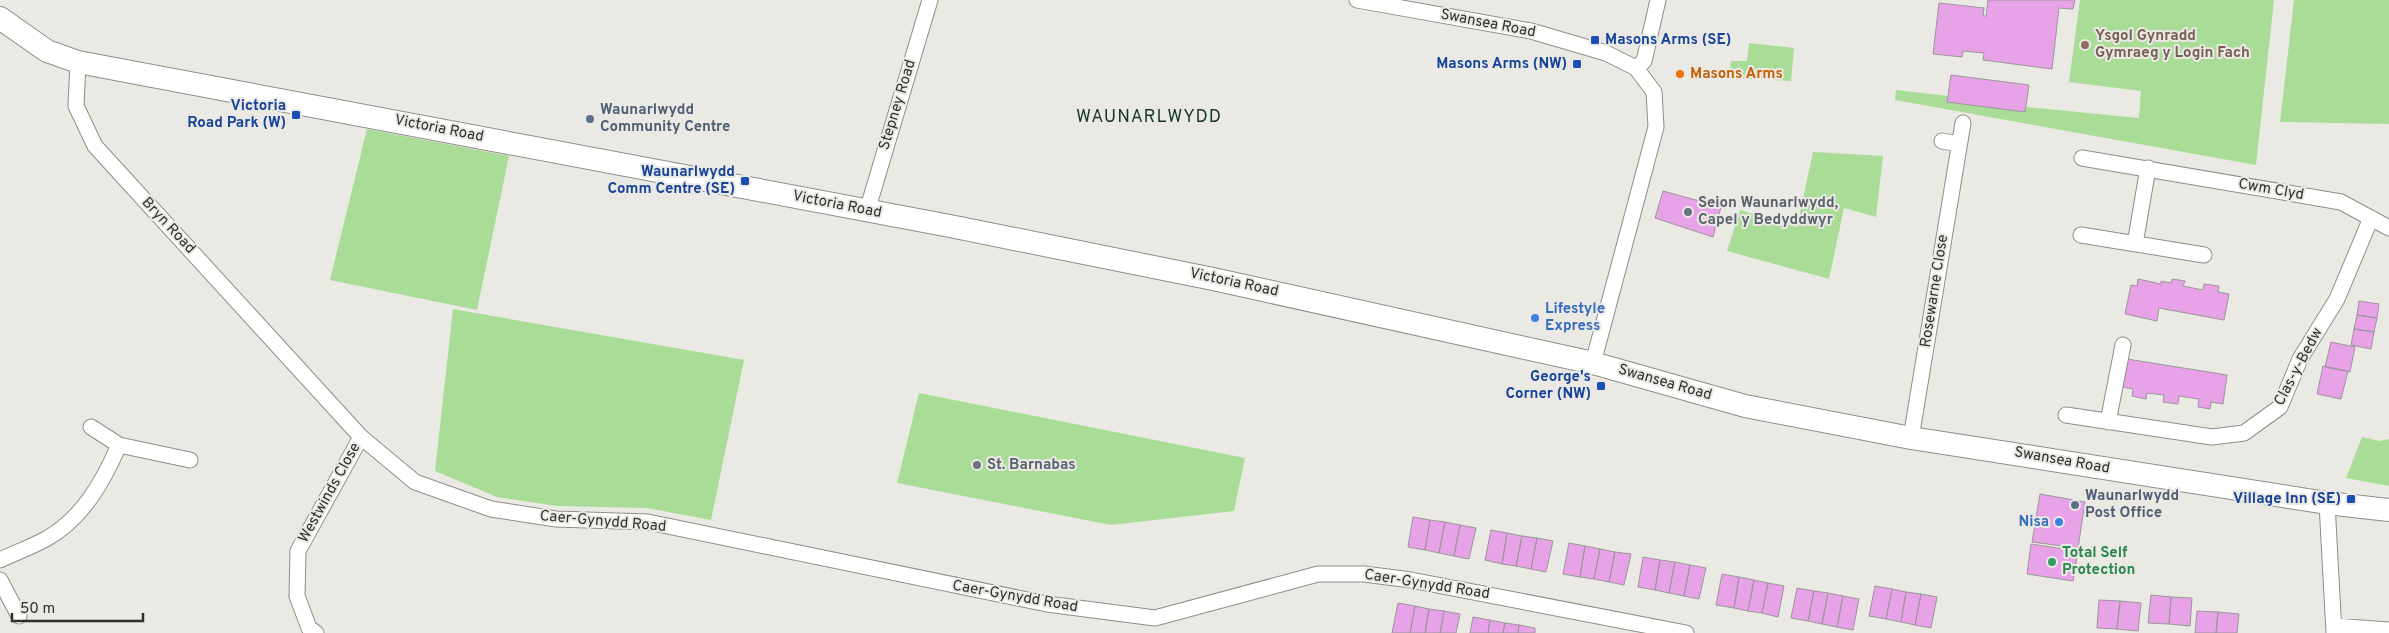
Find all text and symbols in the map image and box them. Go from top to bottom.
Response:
street label: Swansea Road [1439,5,1537,43]
place label: Ysgol Gynradd Gymraeg y Login Fach [2095,27,2250,63]
place label: Masons Arms (SE) [1605,31,1731,50]
marker: Masons Arms (SE) [1589,34,1601,46]
marker: Ysgol Gynradd Gymraeg y Login Fach [2079,39,2091,51]
place label: Masons Arms (NW) [1436,55,1567,74]
street label: Stepney Road [875,57,921,153]
marker: Masons Arms (NW) [1571,58,1583,70]
place label: Masons Arms [1690,65,1783,84]
marker: Masons Arms [1674,68,1686,80]
place label: Victoria Road Park (W) [187,97,286,133]
place label: Waunarlwydd Community Centre [600,101,730,137]
district label: WAUNARLWYDD [1076,106,1222,129]
marker: Victoria Road Park (W) [290,109,302,121]
street label: Victoria Road [393,111,485,147]
marker: Waunarlwydd Community Centre [584,113,596,125]
place label: Waunarlwydd Comm Centre (SE) [607,163,735,199]
marker: Waunarlwydd Comm Centre (SE) [739,175,751,187]
street label: Cwm Clyd [2237,175,2305,205]
street label: Victoria Road [791,187,883,223]
street label: Bryn Road [137,194,199,258]
place label: Seion Waunarlwydd, Capel y Bedyddwyr [1698,194,1839,230]
marker: Seion Waunarlwydd, Capel y Bedyddwyr [1682,206,1694,218]
street label: Rosewarne Close [1917,233,1953,349]
street label: Victoria Road [1188,264,1280,302]
place label: Lifestyle Express [1545,300,1605,336]
marker: Lifestyle Express [1529,312,1541,324]
street label: Clas-y-Bedw [2270,324,2328,409]
street label: Swansea Road [1616,361,1714,405]
place label: George's Corner (NW) [1506,368,1591,404]
marker: George's Corner (NW) [1595,380,1607,392]
street label: Westwinds Close [295,440,365,546]
street label: Swansea Road [2013,443,2111,479]
place label: St. Barnabas [987,456,1076,475]
marker: St. Barnabas [971,459,983,471]
place label: Waunarlwydd Post Office [2085,487,2179,523]
place label: Village Inn (SE) [2233,490,2341,509]
marker: Village Inn (SE) [2345,493,2357,505]
marker: Waunarlwydd Post Office [2069,499,2081,511]
street label: Caer-Gynydd Road [539,507,667,537]
place label: Nisa [2018,513,2049,532]
marker: Nisa [2053,516,2065,528]
place label: Total Self Protection [2062,544,2135,580]
marker: Total Self Protection [2046,556,2058,568]
street label: Caer-Gynydd Road [1363,566,1491,604]
street label: Caer-Gynydd Road [951,577,1079,617]
scale bar [12,590,144,622]
text: 50 m [20,600,55,619]

